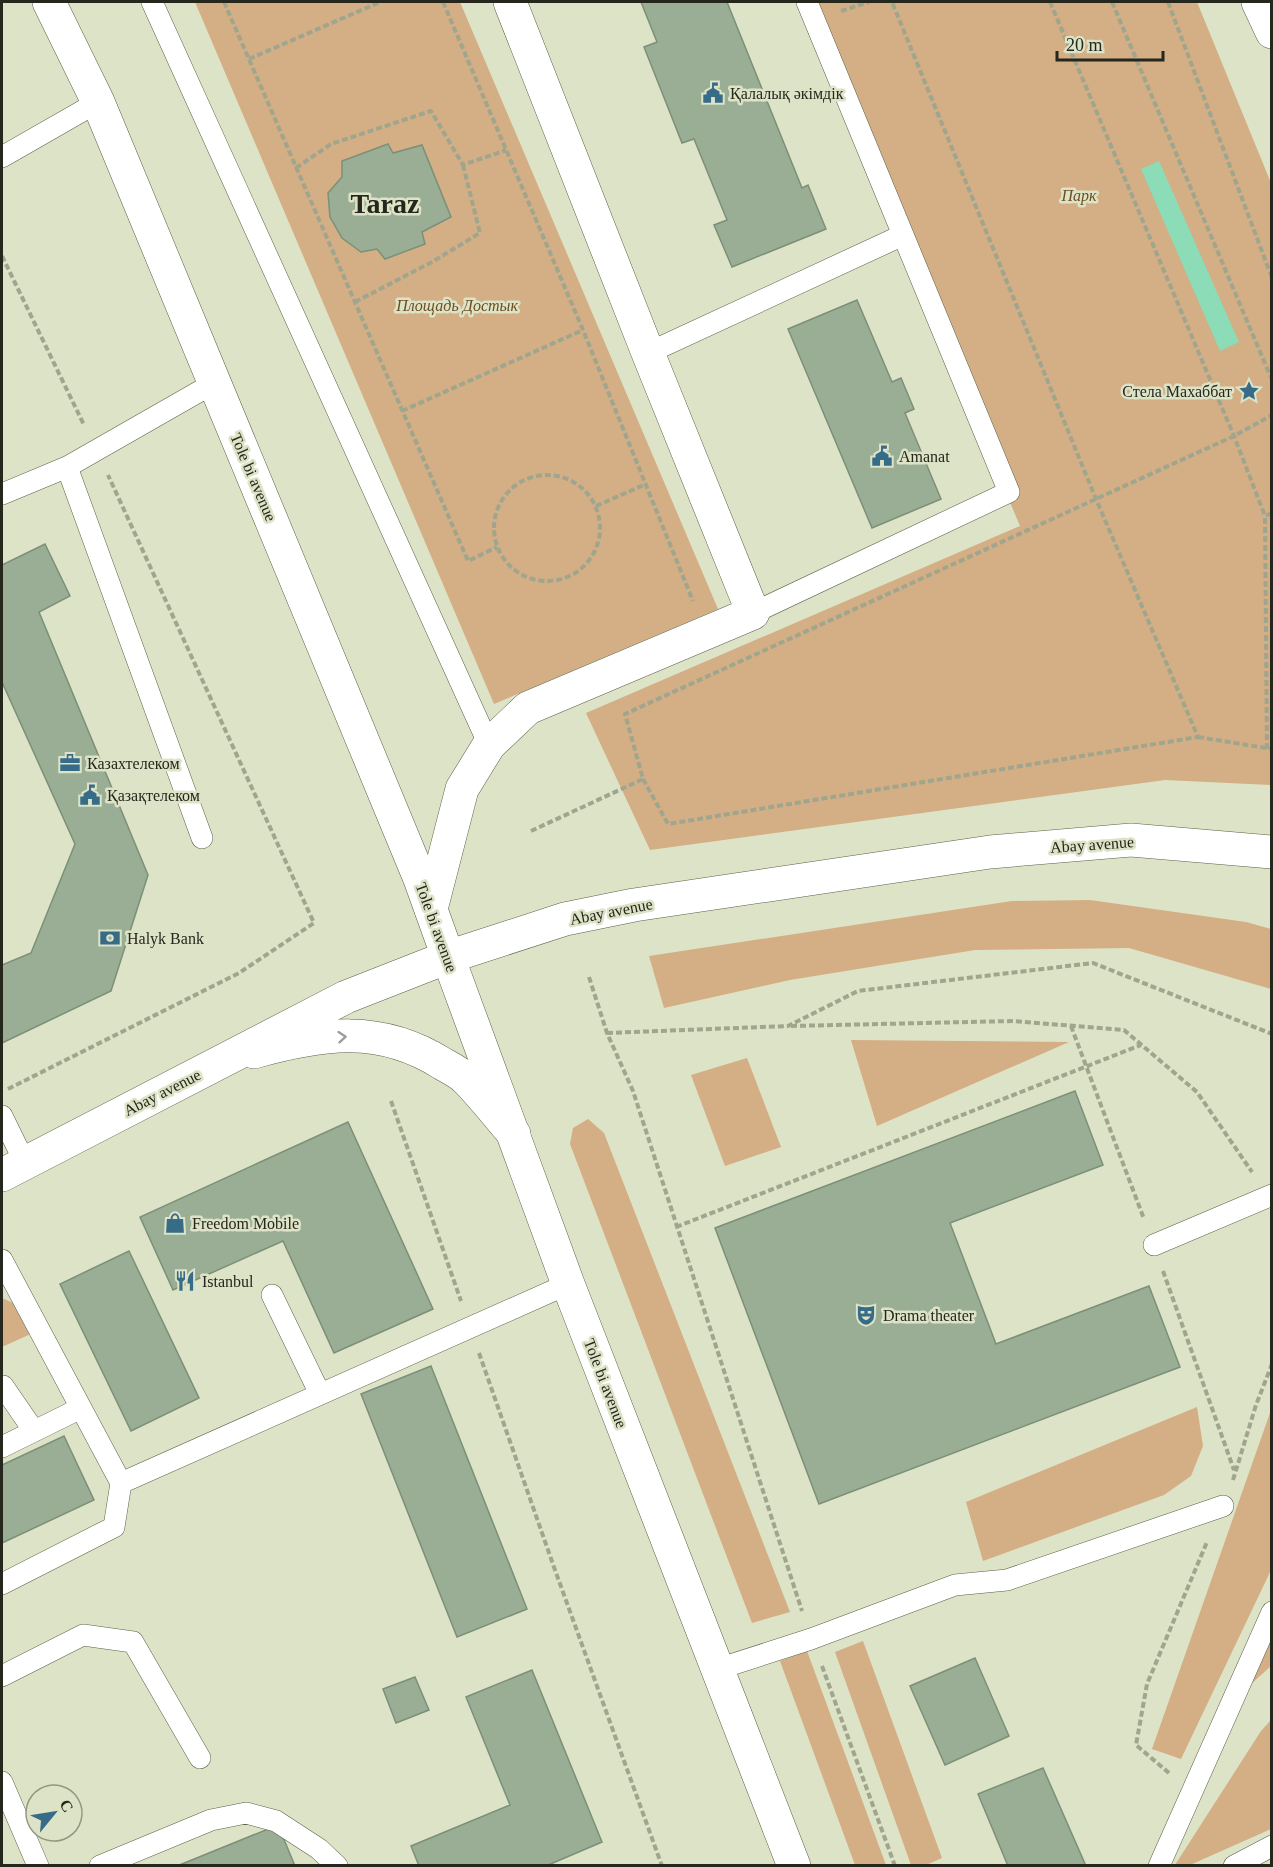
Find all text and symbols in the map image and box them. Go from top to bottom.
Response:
scale bar [1057,24,1164,62]
text: 20 m [1066,35,1103,55]
public building icon: Қалалық әкімдік [701,81,725,105]
place label: Қалалық әкімдік [730,85,844,103]
park label: Парк [1060,187,1097,205]
district label: Taraz [351,188,419,219]
park label: Площадь Достык [395,297,518,315]
place icon: Стела Махаббат [1237,379,1261,403]
place label: Стела Махаббат [1122,383,1232,400]
street label: Tole bi avenue [227,431,280,524]
public building icon: Amanat [870,444,894,468]
place label: Amanat [899,448,950,465]
office icon: Казахтелеком [58,751,82,775]
place label: Казахтелеком [87,755,180,772]
public building icon: Қазақтелеком [78,783,102,807]
place label: Қазақтелеком [107,787,200,805]
street label: Abay avenue [1050,833,1135,857]
street label: Tole bi avenue [412,880,461,974]
street label: Abay avenue [568,895,654,929]
bank icon: Halyk Bank [98,926,122,950]
place label: Halyk Bank [127,930,204,948]
one-way arrow [337,1030,346,1043]
street label: Abay avenue [121,1066,204,1120]
shop icon: Freedom Mobile [163,1211,187,1235]
place label: Freedom Mobile [192,1215,299,1232]
restaurant icon: Istanbul [173,1269,197,1293]
place label: Istanbul [202,1273,254,1290]
theatre icon: Drama theater [854,1303,878,1327]
place label: Drama theater [883,1307,975,1324]
street label: Tole bi avenue [581,1336,630,1430]
north arrow [24,1783,84,1843]
text: С [56,1796,77,1815]

